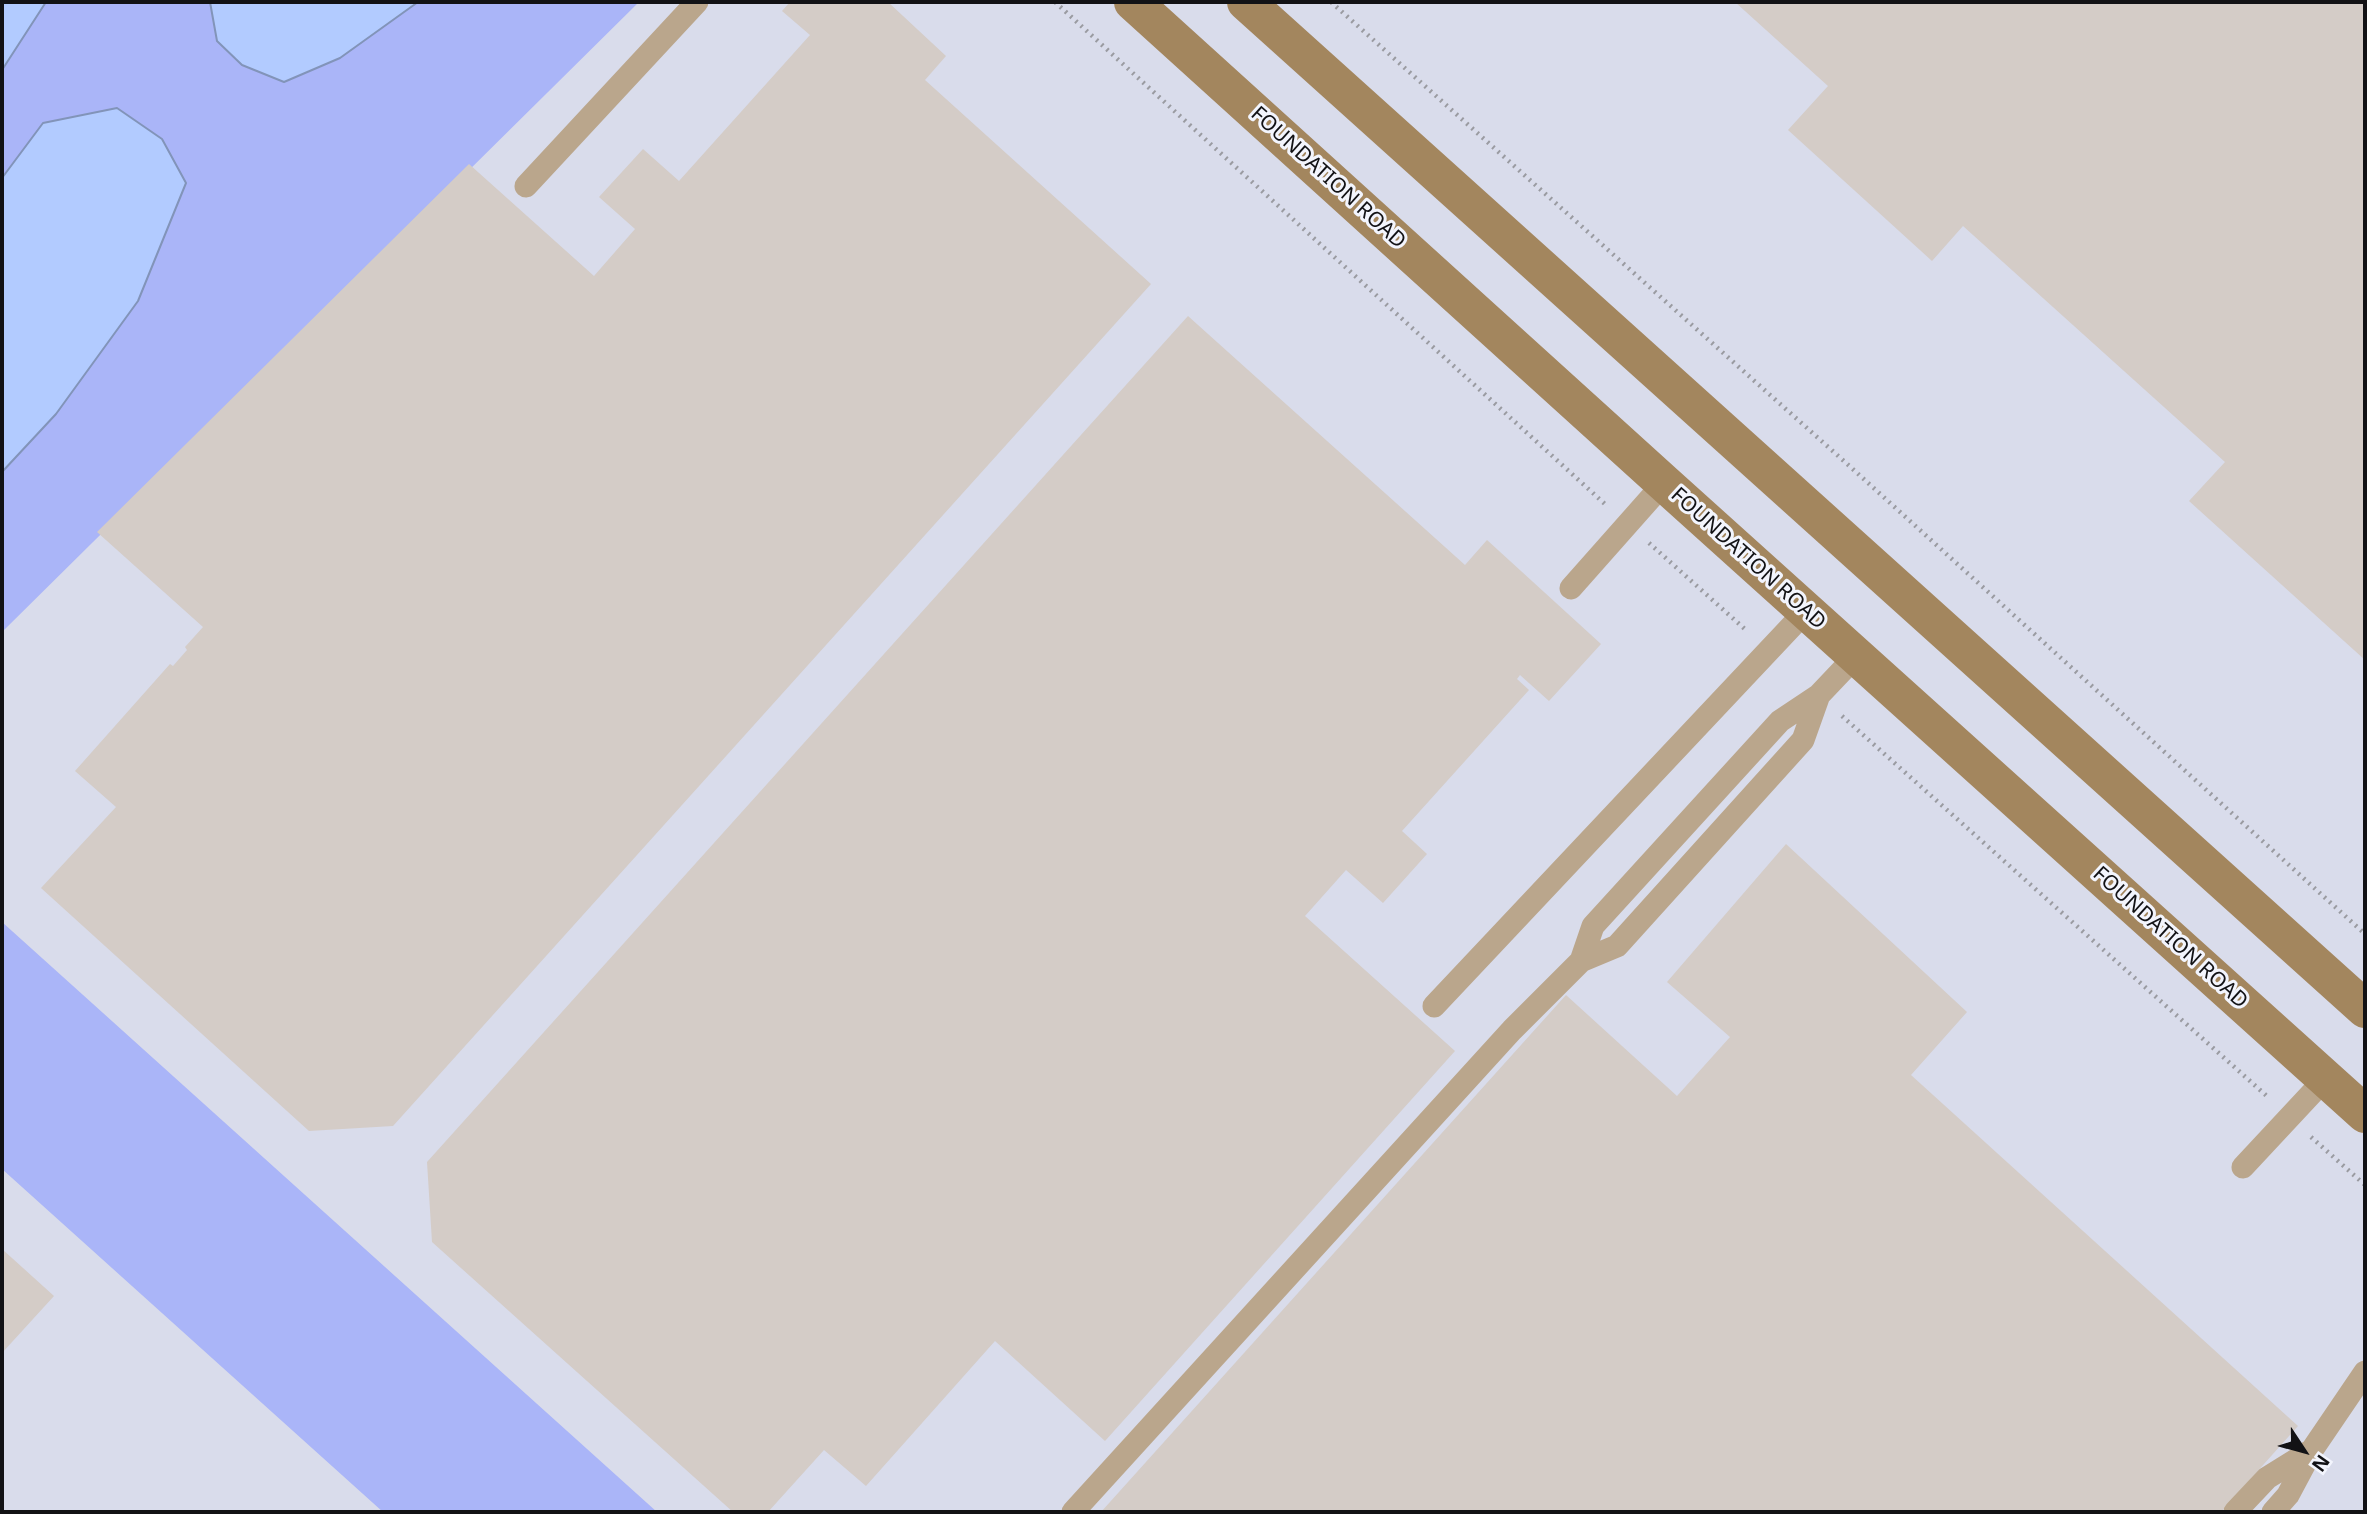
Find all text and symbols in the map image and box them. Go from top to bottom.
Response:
street label: FOUNDATION ROAD [1245,102,1411,254]
street label: FOUNDATION ROAD [1665,483,1831,635]
street label: FOUNDATION ROAD [2087,862,2253,1014]
north arrow [2269,1416,2339,1486]
text: N [2306,1449,2336,1477]

